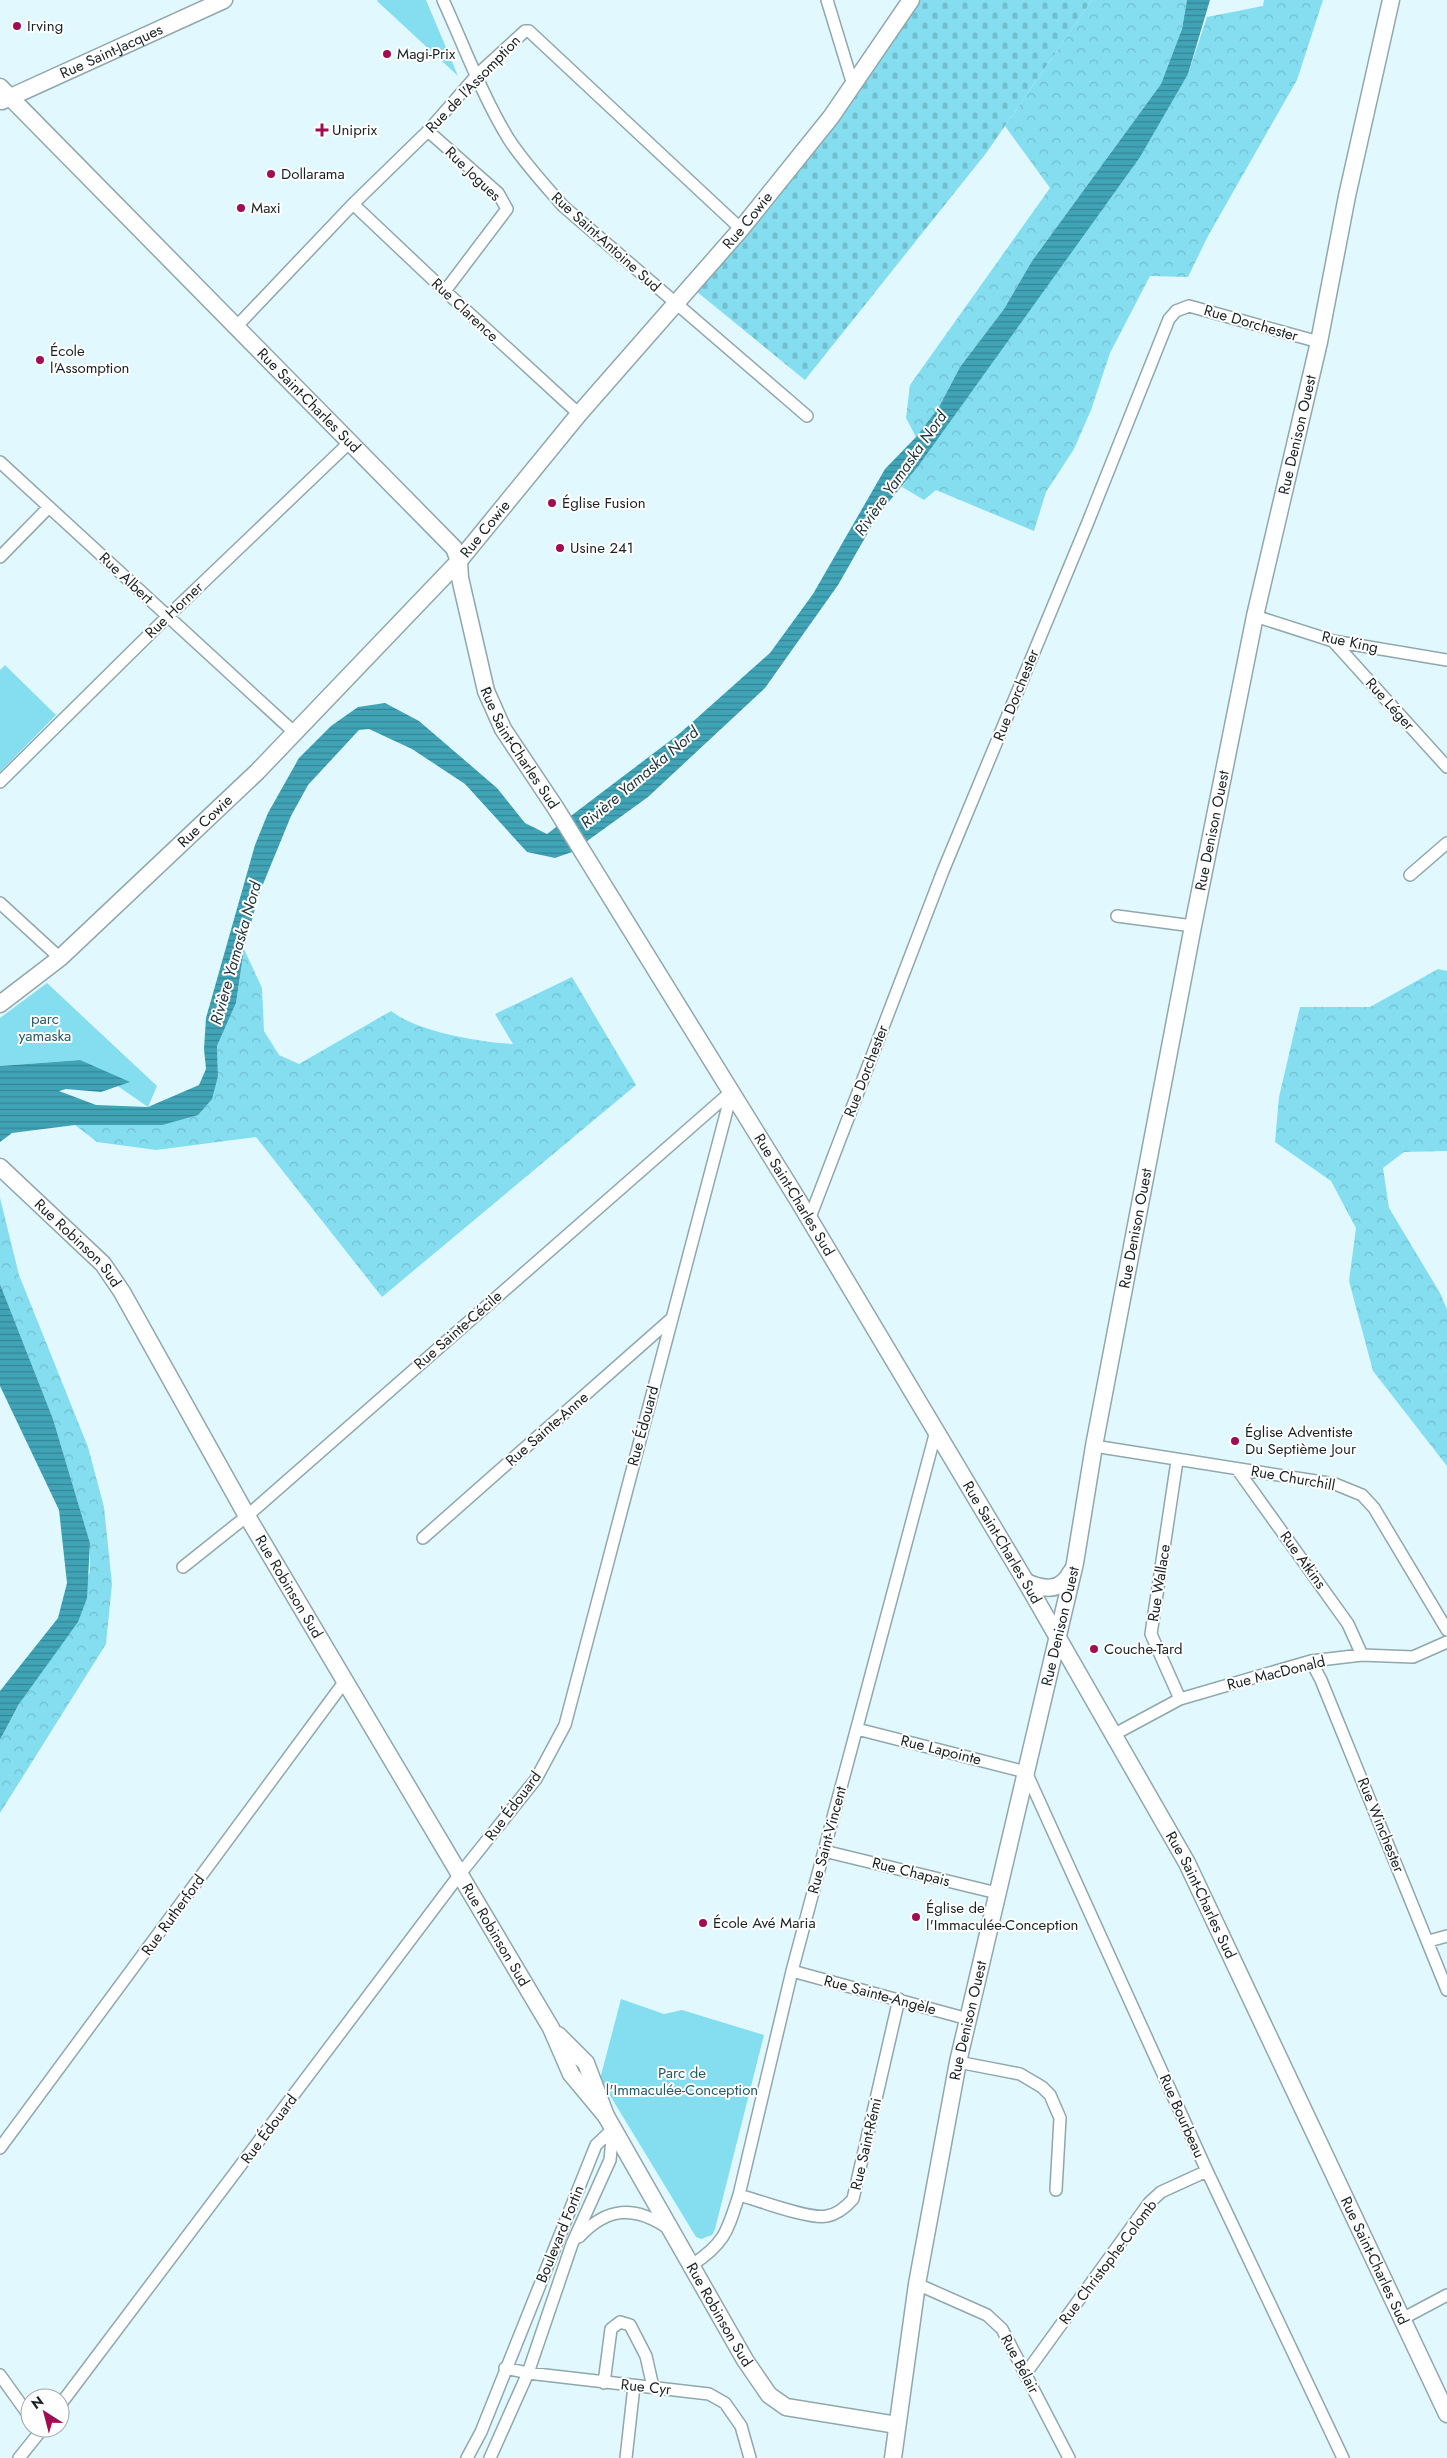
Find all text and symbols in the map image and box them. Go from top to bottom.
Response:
place label: Irving [27,15,63,37]
street label: Rue Saint-Jacques [56,18,166,84]
marker: Irving [11,20,23,32]
street label: Rue de l'Assomption [420,30,526,138]
place label: Magi-Prix [397,43,456,65]
marker: Magi-Prix [381,48,393,60]
place label: Uniprix [332,119,378,141]
marker: Uniprix [316,124,328,136]
street label: Rue Jogues [440,142,506,206]
place label: Dollarama [281,163,345,185]
marker: Dollarama [265,168,277,180]
street label: Rue Saint-Antoine Sud [546,187,666,297]
street label: Rue Cowie [717,187,778,254]
place label: Maxi [251,197,281,219]
marker: Maxi [235,202,247,214]
street label: Rue Clarence [426,273,504,347]
street label: Rue Dorchester [1201,299,1302,347]
place label: École l'Assomption [50,340,129,379]
street label: Rue Saint-Charles Sud [252,343,366,458]
marker: École l'Assomption [34,354,46,366]
street label: Rue Denison Ouest [1273,373,1322,497]
water label: Rivière Yamaska Nord [849,405,953,540]
place label: Église Fusion [562,492,646,514]
street label: Rue Cowie [455,495,516,563]
marker: Église Fusion [546,497,558,509]
place label: Usine 241 [570,537,633,559]
marker: Usine 241 [554,542,566,554]
street label: Rue Albert [94,547,158,609]
street label: Rue Horner [140,576,209,643]
street label: Rue King [1320,625,1380,659]
street label: Rue Dorchester [988,645,1045,744]
street label: Rue Léger [1360,673,1420,736]
street label: Rue Saint-Charles Sud [474,683,564,813]
water label: Rivière Yamaska Nord [575,720,704,834]
street label: Rue Denison Ouest [1189,768,1235,893]
street label: Rue Cowie [172,789,238,853]
water label: Rivière Yamaska Nord [204,878,267,1027]
park label: parc yamaska [19,1008,71,1047]
street label: Rue Dorchester [838,1021,894,1120]
street label: Rue Saint-Charles Sud [749,1129,840,1260]
street label: Rue Denison Ouest [1113,1166,1158,1290]
street label: Rue Robinson Sud [29,1194,127,1292]
street label: Rue Sainte-Cécile [409,1285,507,1375]
street label: Rue Édouard [622,1383,664,1469]
street label: Rue Sainte-Anne [501,1387,594,1471]
place label: Église Adventiste Du Septième Jour [1245,1421,1357,1460]
marker: Église Adventiste Du Septième Jour [1229,1435,1241,1447]
street label: Rue Churchill [1249,1460,1337,1496]
street label: Rue Saint-Charles Sud [957,1477,1047,1608]
street label: Rue Atkins [1275,1527,1331,1593]
street label: Rue Robinson Sud [250,1531,328,1643]
street label: Rue Wallace [1142,1542,1176,1623]
street label: Rue Denison Ouest [1036,1564,1085,1688]
place label: Couche-Tard [1104,1638,1183,1660]
marker: Couche-Tard [1088,1643,1100,1655]
street label: Rue MacDonald [1225,1650,1327,1696]
street label: Rue Lapointe [898,1729,984,1771]
street label: Rue Édouard [479,1767,547,1845]
street label: Rue Winchester [1352,1774,1410,1876]
street label: Rue Saint-Vincent [802,1783,852,1896]
street label: Rue Saint-Charles Sud [1160,1827,1242,1962]
street label: Rue Chapais [870,1852,952,1892]
street label: Rue Rutherford [136,1870,210,1960]
street label: Rue Robinson Sud [456,1879,535,1991]
place label: Église de l'Immaculée-Conception [926,1897,1078,1936]
marker: Église de l'Immaculée-Conception [910,1911,922,1923]
place label: École Avé Maria [713,1912,816,1934]
marker: École Avé Maria [697,1917,709,1929]
street label: Rue Denison Ouest [944,1958,992,2082]
street label: Rue Sainte-Angèle [821,1969,939,2021]
park label: Parc de l'Immaculée-Conception [606,2062,758,2101]
street label: Rue Bourbeau [1154,2071,1210,2161]
street label: Rue Édouard [235,2090,303,2168]
street label: Rue Saint-Rémi [845,2096,887,2192]
street label: Boulevard Fortin [530,2182,590,2286]
street label: Rue Saint-Charles Sud [1335,2193,1414,2329]
street label: Rue Christophe-Colomb [1054,2195,1163,2329]
street label: Rue Robinson Sud [681,2259,758,2371]
street label: Rue Bélair [995,2330,1045,2398]
street label: Rue Cyr [620,2373,673,2401]
north arrow [20,2388,70,2438]
text: N [27,2391,48,2414]

